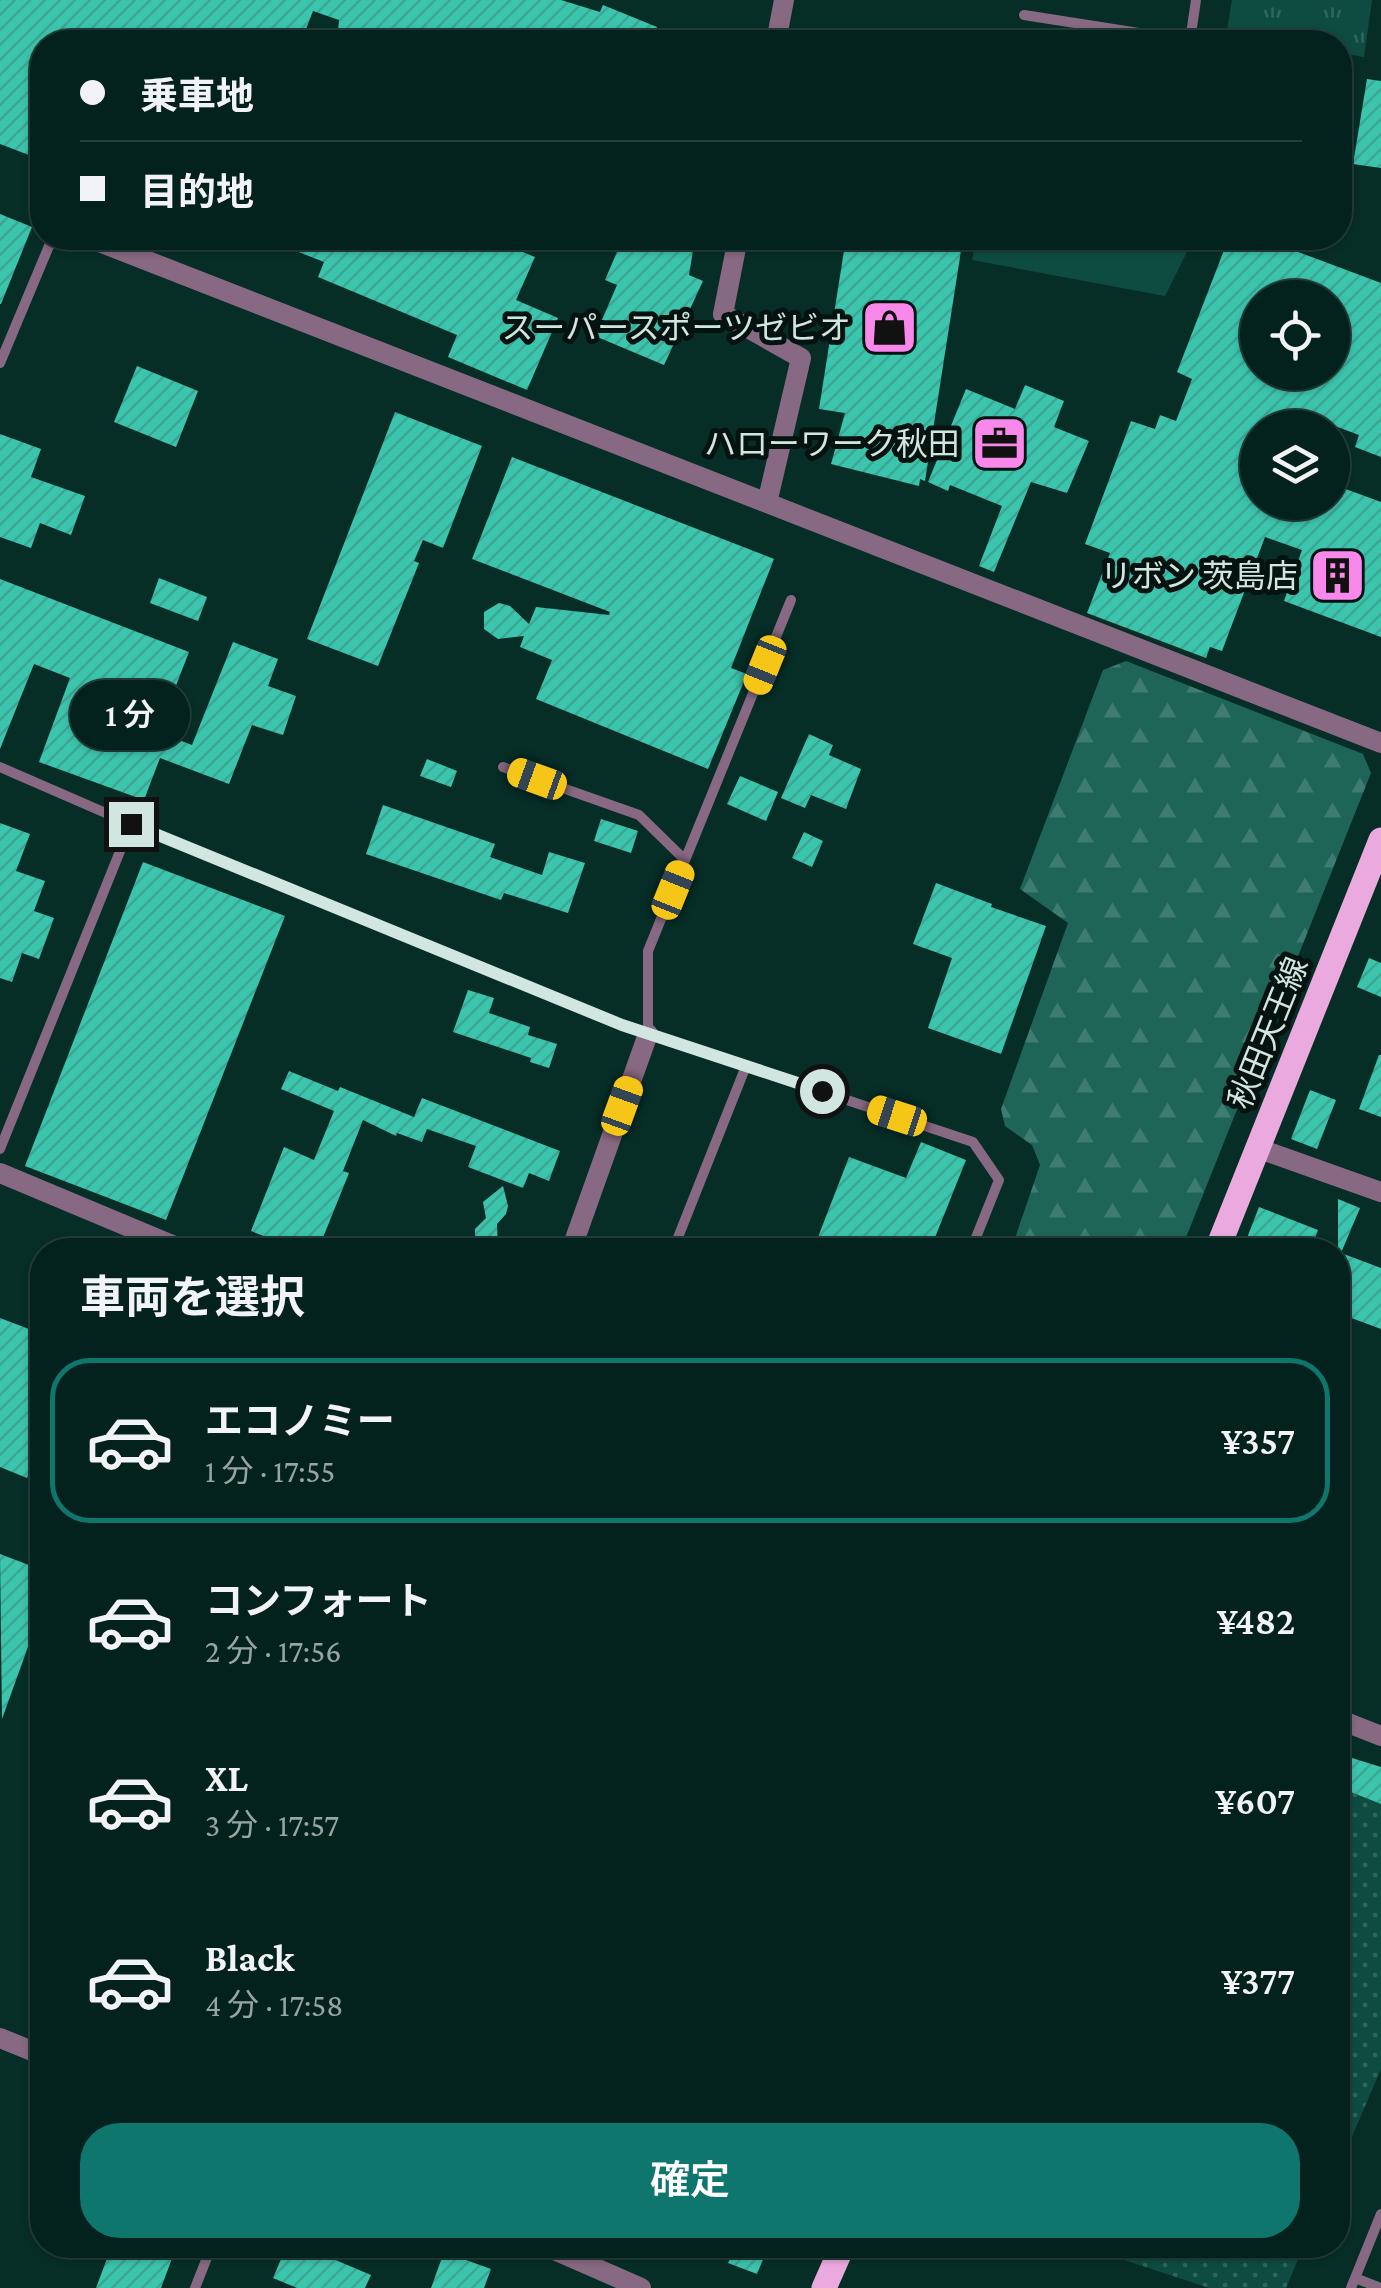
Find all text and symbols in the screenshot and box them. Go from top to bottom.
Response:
text: 乗車地 [140,75,254,117]
text: 目的地 [140,171,254,213]
map controls [1240,280,1350,520]
button: locate [1240,280,1350,390]
shop icon: スーパースポーツゼビオ [860,298,920,358]
place label: スーパースポーツゼビオ [502,310,851,346]
button: layers [1240,410,1350,520]
office icon: ハローワーク秋田 [969,414,1029,474]
place label: ハローワーク秋田 [704,426,960,462]
building icon: リボン 茨島店 [1307,546,1367,606]
place label: リボン 茨島店 [1100,558,1298,594]
car [740,632,790,698]
callout: 1 分 [71,679,191,749]
text: 1 分 [105,697,155,733]
car [504,755,570,803]
route end [109,802,154,847]
car [648,857,698,923]
street label: 秋田天王線 [1221,952,1315,1114]
route start [800,1069,845,1114]
car [598,1073,646,1139]
car [864,1092,930,1140]
text: 車両を選択 [80,1273,305,1323]
icon: car [85,1396,175,1486]
text: エコノミー [205,1400,395,1442]
text: ¥357 [1221,1420,1295,1462]
text: 1 分 · 17:55 [205,1453,335,1489]
icon: car [85,1576,175,1666]
text: コンフォート [205,1580,432,1622]
text: ¥482 [1217,1600,1295,1642]
text: 2 分 · 17:56 [205,1633,342,1669]
icon: car [85,1756,175,1846]
text: XL [205,1757,248,1799]
text: ¥607 [1215,1780,1295,1822]
text: 3 分 · 17:57 [205,1807,339,1843]
icon: car [85,1936,175,2026]
text: Black [205,1937,294,1979]
text: ¥377 [1221,1960,1295,2002]
text: 4 分 · 17:58 [205,1987,344,2023]
button: 確定 [80,2123,1300,2238]

